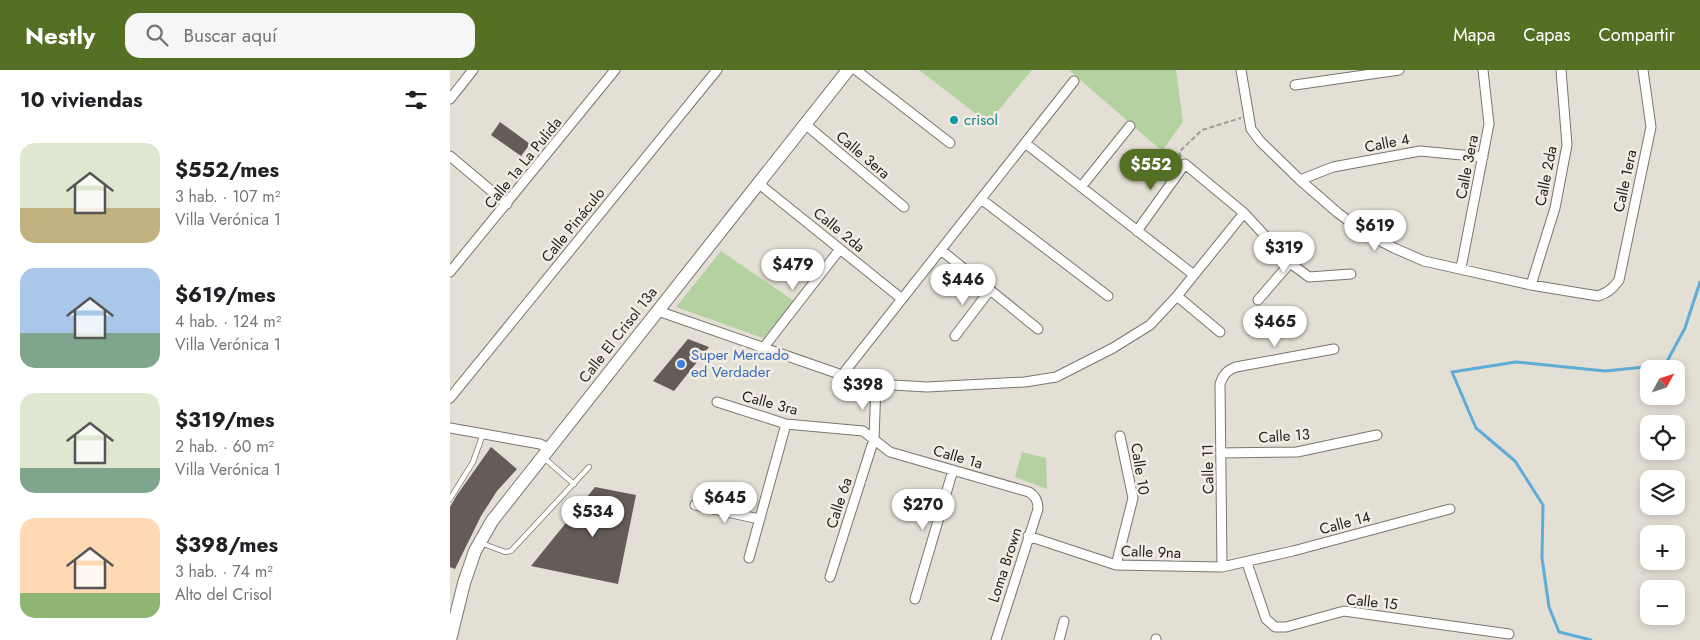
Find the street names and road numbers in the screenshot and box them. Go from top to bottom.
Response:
street label: Calle 1a La Pulida [479,112,567,214]
street label: Calle 3era [831,126,895,184]
street label: Calle 4 [1363,128,1412,158]
street label: Calle 3era [1450,133,1484,201]
street label: Calle 2da [1529,144,1563,208]
street label: Calle 1era [1608,148,1642,214]
street label: Calle Pináculo [536,183,610,267]
street label: Calle 2da [808,202,870,258]
street label: Calle El Crisol 13a [573,282,663,388]
street label: Calle 3ra [740,385,800,421]
street label: Calle 13 [1258,423,1310,449]
street label: Calle 1a [931,439,985,475]
street label: Calle 10 [1125,441,1155,497]
street label: Calle 11 [1197,444,1219,494]
street label: Calle 6a [820,475,858,531]
street label: Calle 14 [1317,506,1373,540]
street label: Loma Brown [983,525,1027,605]
street label: Calle 9na [1121,540,1181,564]
street label: Calle 15 [1345,588,1399,616]

